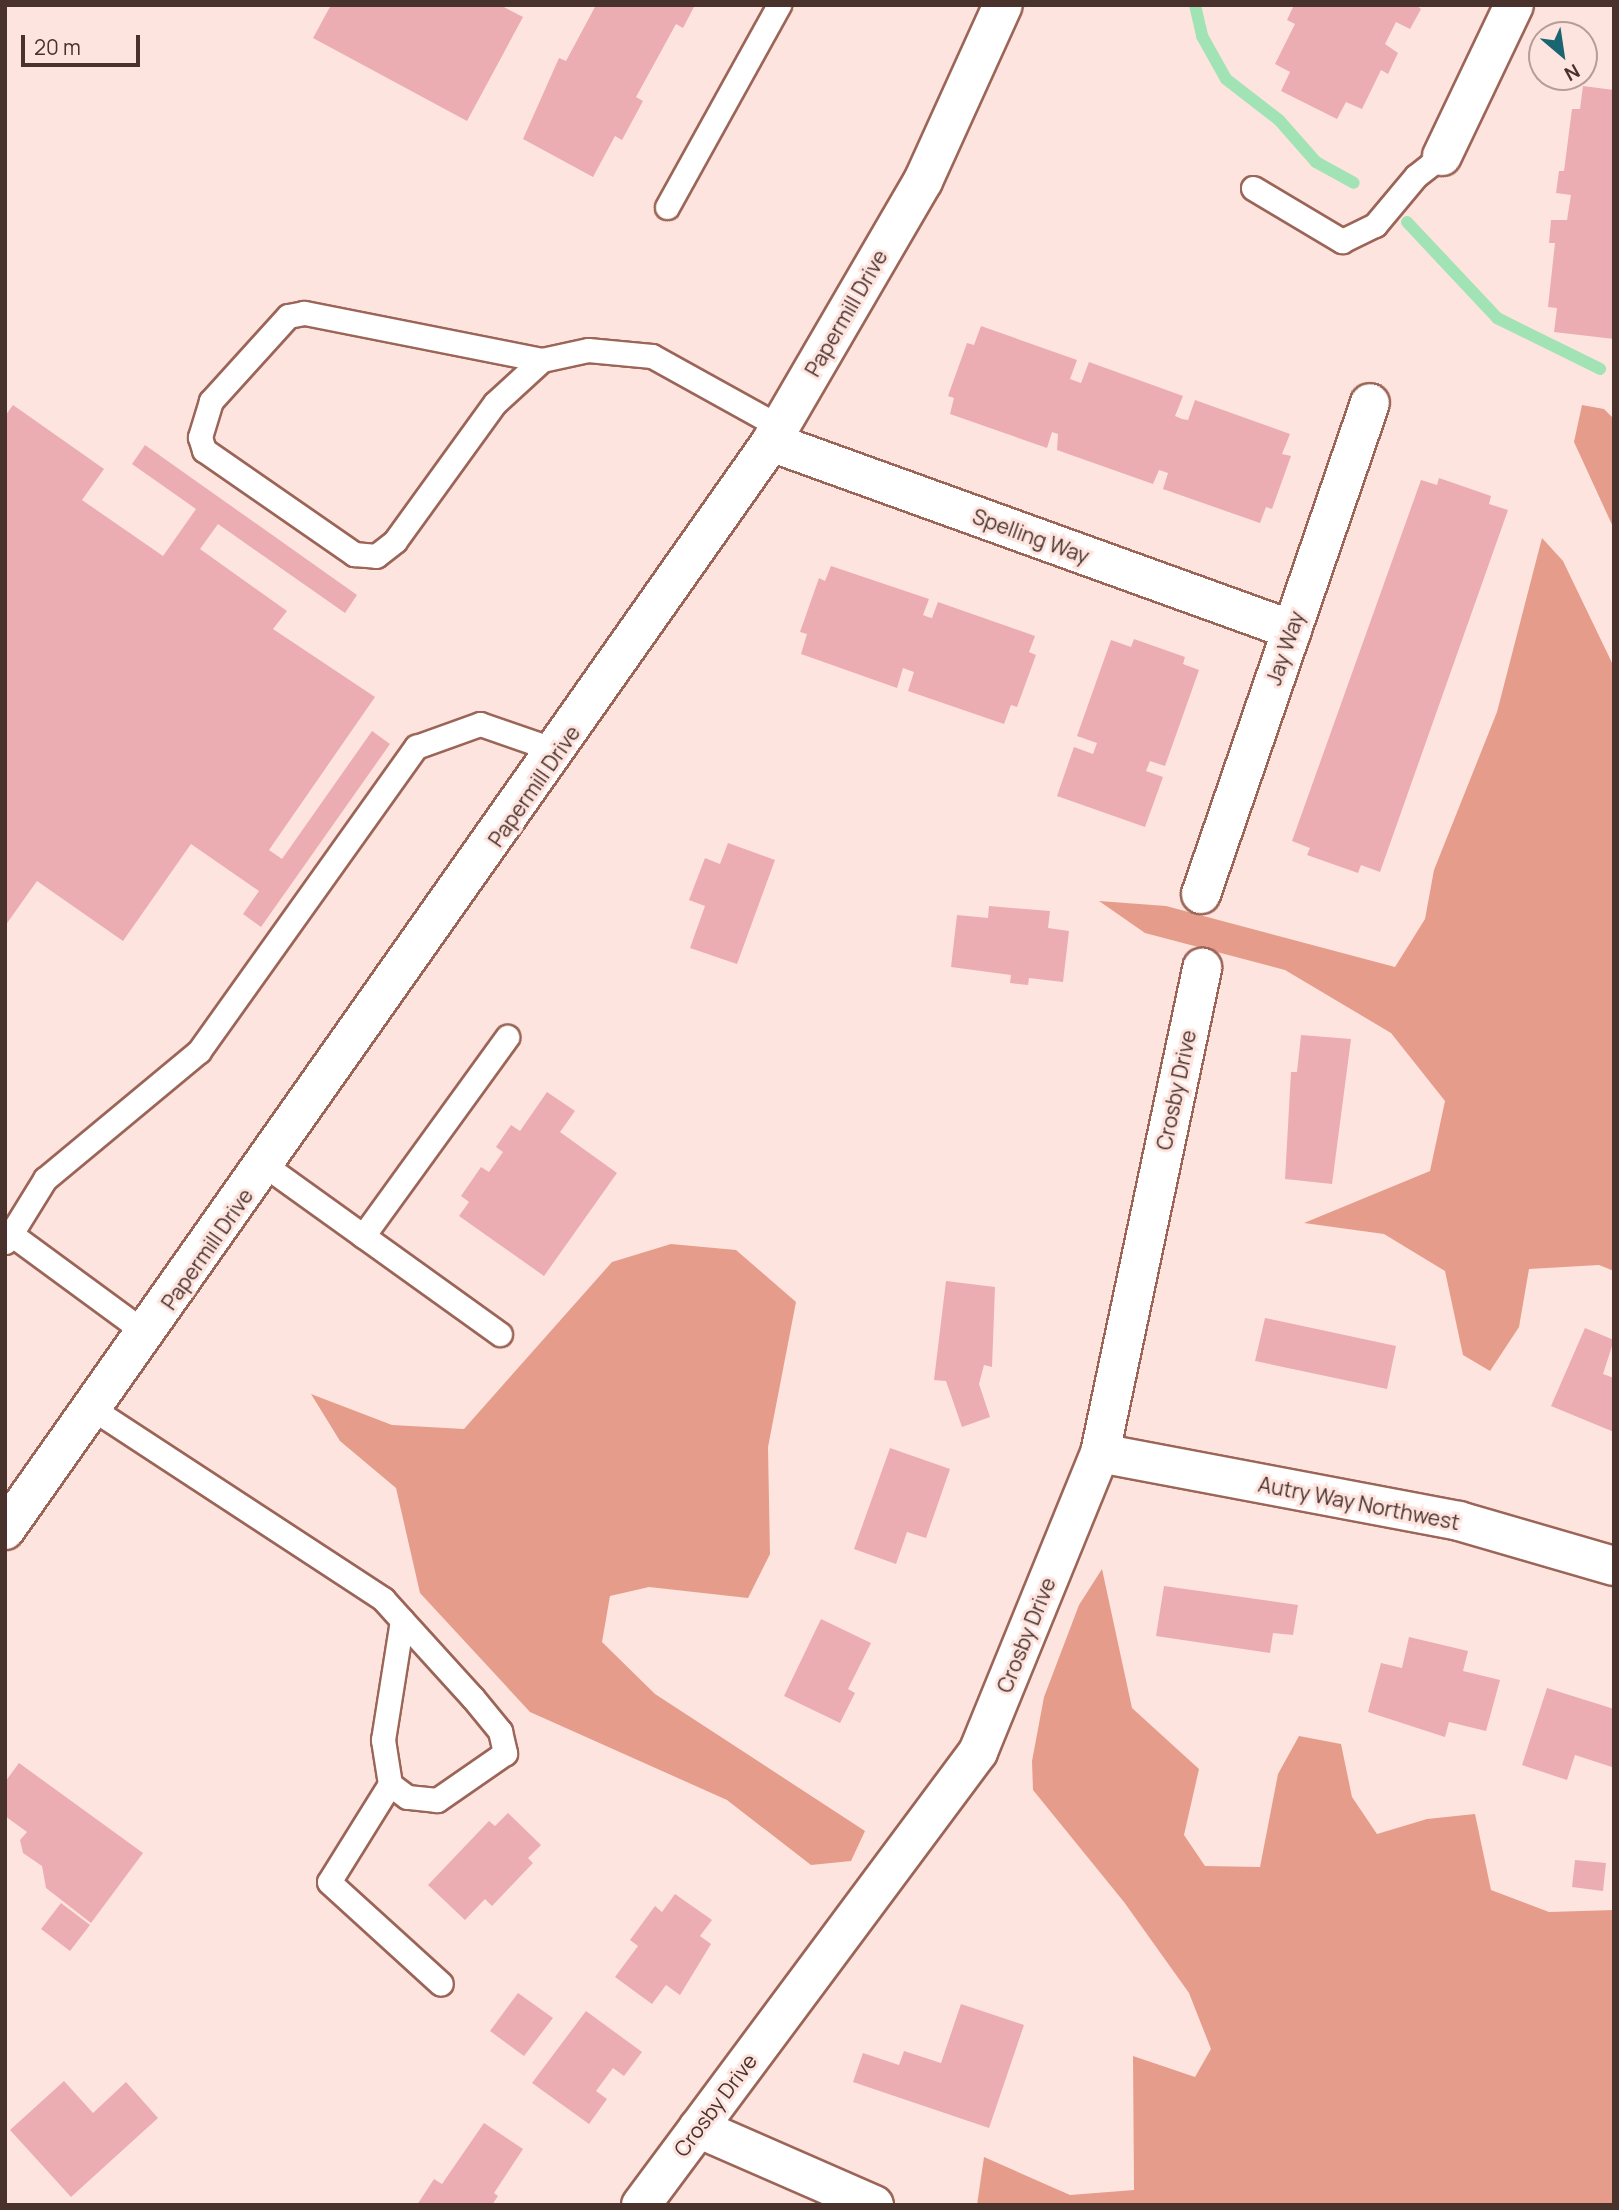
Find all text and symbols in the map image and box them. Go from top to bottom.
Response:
scale bar [24,21,144,65]
north arrow [1528,21,1598,91]
text: 20 m [34,33,81,61]
text: N [1560,58,1584,87]
street label: Papermill Drive [800,245,892,381]
street label: Spelling Way [969,503,1093,569]
street label: Jay Way [1261,608,1309,688]
street label: Papermill Drive [483,721,585,851]
street label: Crosby Drive [1151,1028,1201,1152]
street label: Papermill Drive [156,1184,258,1314]
street label: Autry Way Northwest [1256,1471,1462,1535]
street label: Crosby Drive [991,1574,1061,1696]
street label: Crosby Drive [668,2049,762,2161]

